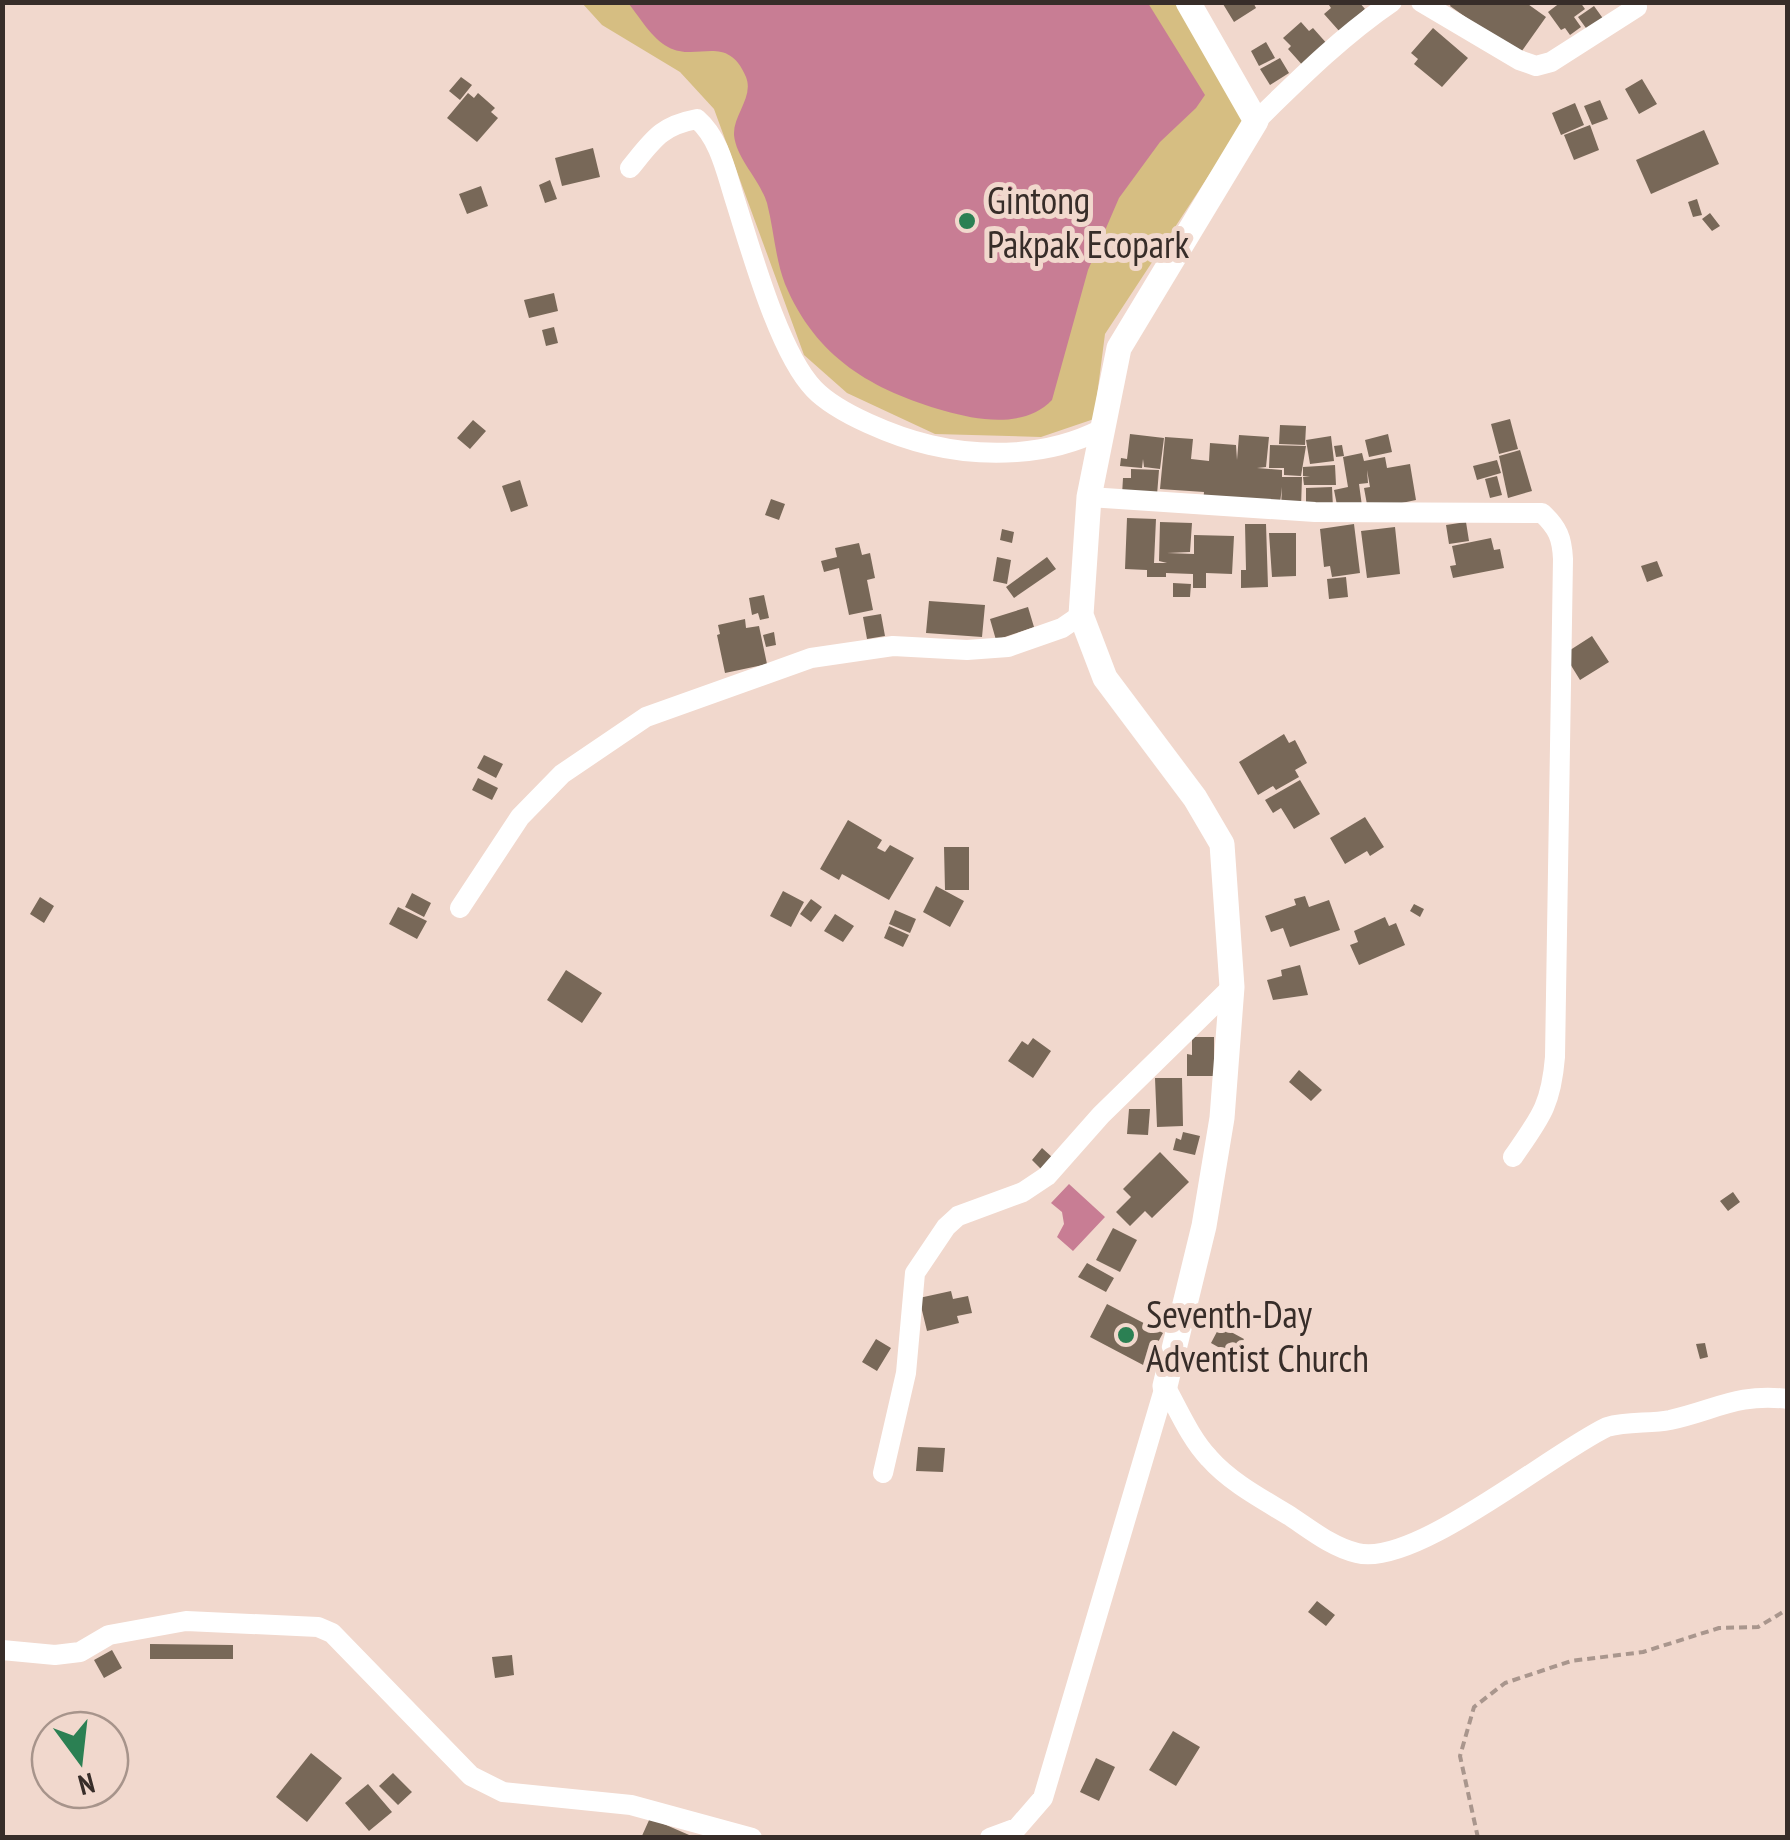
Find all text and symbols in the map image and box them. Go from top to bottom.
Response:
place label: Gintong Pakpak Ecopark [987,175,1189,268]
marker: Gintong Pakpak Ecopark [956,210,978,232]
place label: Seventh-Day Adventist Church [1146,1289,1369,1382]
marker: Seventh-Day Adventist Church [1115,1324,1137,1346]
north arrow [30,1710,130,1810]
text: N [75,1765,99,1804]

